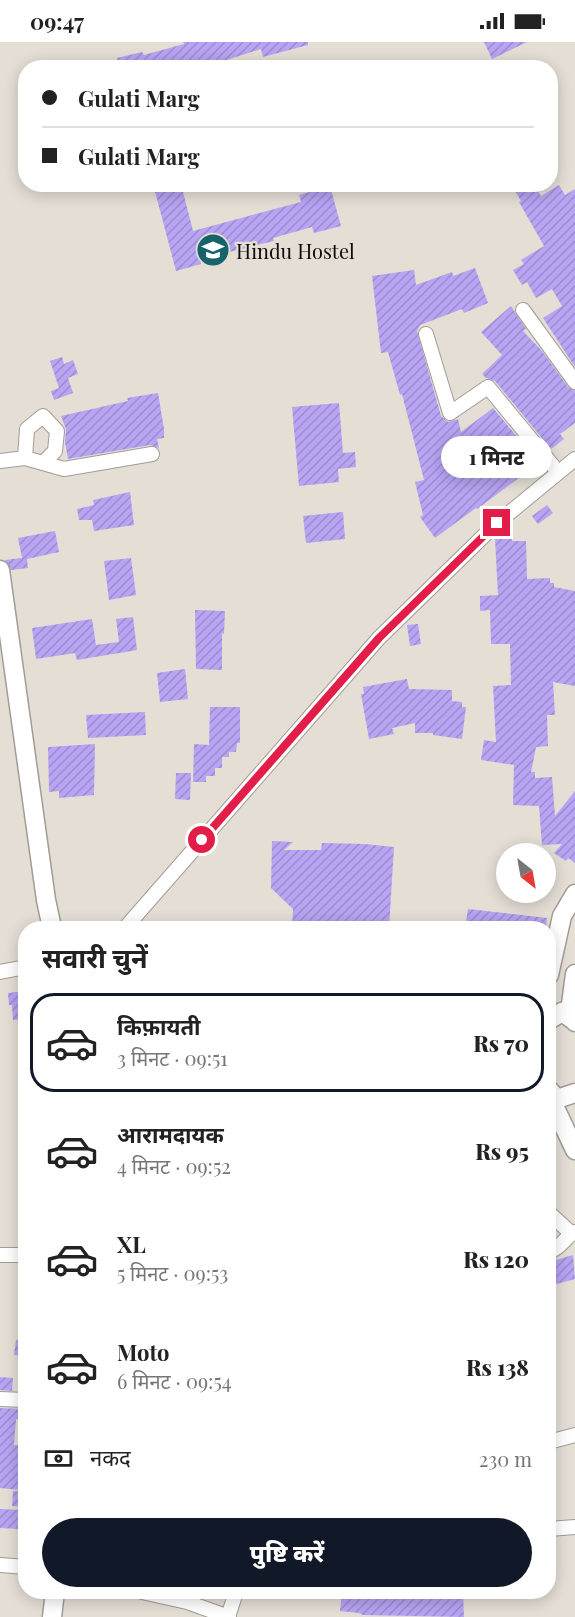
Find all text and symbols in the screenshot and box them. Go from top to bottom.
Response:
text: 09:47 [30,6,84,36]
text: Gulati Marg [78,83,200,113]
text: Gulati Marg [78,141,200,171]
school or university icon: Hindu Hostel [195,232,231,268]
place label: Hindu Hostel [236,237,355,264]
callout: 1 मिनट [442,436,552,478]
text: 1 मिनट [469,443,524,470]
route end [483,509,510,536]
route start [188,826,215,853]
north arrow [496,843,556,903]
map controls [496,843,556,903]
text: सवारी चुनें [42,939,148,975]
text: किफ़ायती [117,1011,201,1041]
icon: car [45,1016,99,1070]
text: Rs 70 [473,1028,529,1058]
text: 3 मिनट · 09:51 [117,1044,228,1071]
text: आरामदायक [117,1119,224,1149]
icon: car [45,1124,99,1178]
text: Rs 95 [475,1136,529,1166]
text: 4 मिनट · 09:52 [117,1152,231,1179]
text: XL [117,1229,146,1259]
icon: car [45,1232,99,1286]
text: Rs 120 [463,1244,529,1274]
text: 5 मिनट · 09:53 [117,1259,228,1286]
text: Moto [117,1337,170,1367]
icon: car [45,1340,99,1394]
text: Rs 138 [466,1352,529,1382]
text: 6 मिनट · 09:54 [117,1367,232,1394]
icon: cash [42,1442,75,1475]
text: नकद [90,1442,131,1472]
text: 230 m [479,1445,532,1472]
button: पुष्टि करें [42,1518,532,1587]

